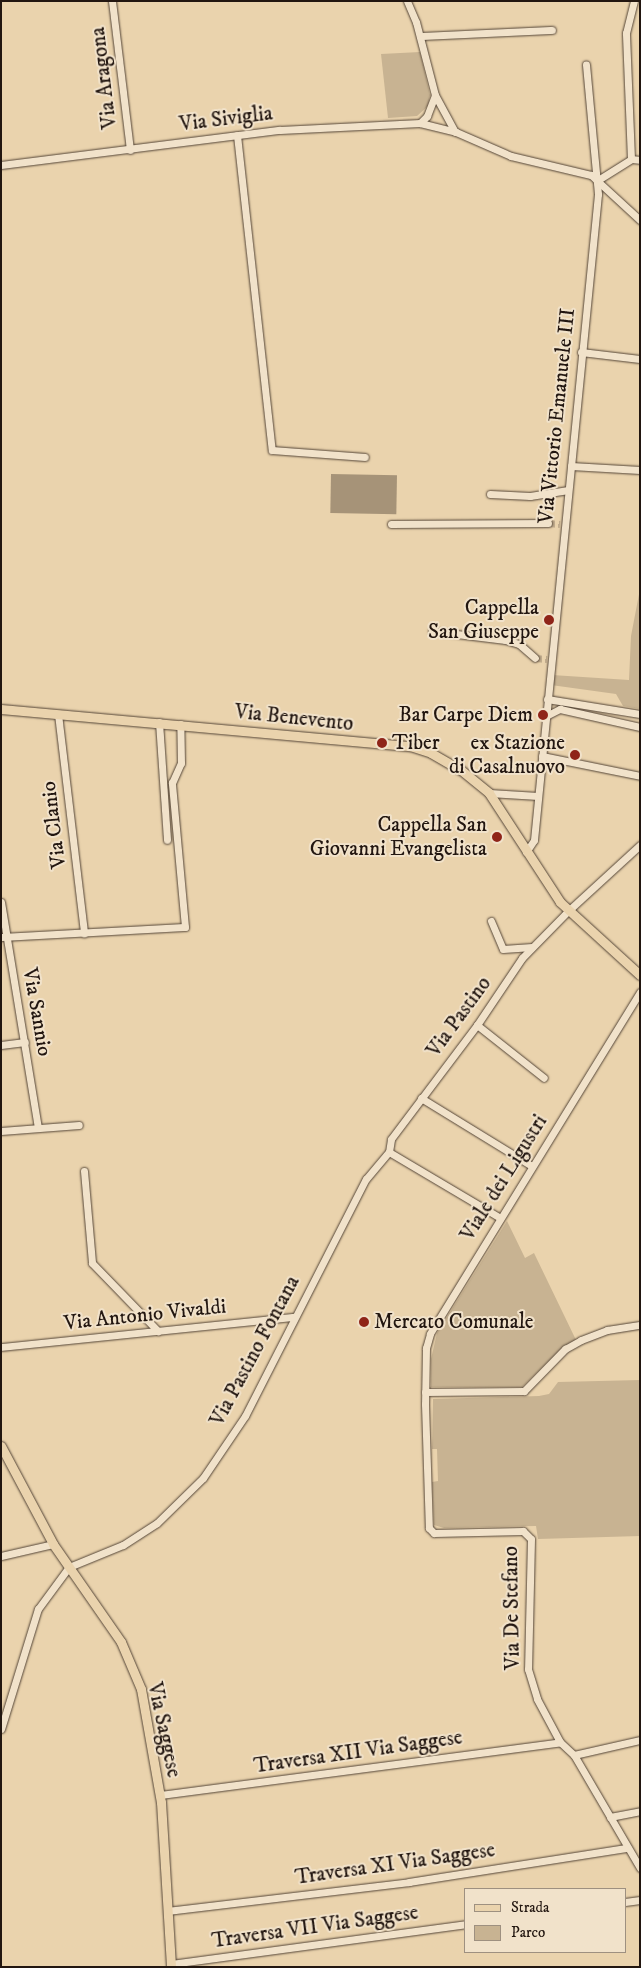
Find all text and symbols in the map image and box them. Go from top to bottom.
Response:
street label: Via Aragona [85,26,123,130]
street label: Via Siviglia [178,101,274,137]
street label: Via Vittorio Emanuele III [533,307,581,525]
place label: Cappella San Giuseppe [428,595,539,645]
marker: Cappella San Giuseppe [543,614,555,626]
street label: Via Benevento [233,699,355,737]
place label: Bar Carpe Diem [398,702,533,728]
marker: Bar Carpe Diem [537,709,549,721]
place label: Tiber [392,730,440,756]
place label: ex Stazione di Casalnuovo [449,730,565,780]
marker: Tiber [376,737,388,749]
marker: ex Stazione di Casalnuovo [569,749,581,761]
street label: Via Clanio [36,780,72,870]
place label: Cappella San Giovanni Evangelista [310,812,487,862]
marker: Cappella San Giovanni Evangelista [491,831,503,843]
street label: Via Sannio [17,966,57,1058]
street label: Via Pastino [421,972,497,1062]
street label: Viale dei Ligustri [455,1110,553,1246]
street label: Via Pastino Fontana [205,1272,305,1430]
street label: Via Antonio Vivaldi [63,1294,227,1336]
place label: Mercato Comunale [374,1309,534,1335]
marker: Mercato Comunale [358,1316,370,1328]
street label: Via De Stefano [498,1546,526,1670]
street label: Via Saggese [142,1680,186,1780]
street label: Traversa XII Via Saggese [252,1725,464,1779]
street label: Traversa XI Via Saggese [293,1837,497,1891]
legend [463,1888,626,1953]
text: Strada [511,1898,549,1917]
street label: Traversa VII Via Saggese [210,1900,420,1954]
text: Parco [511,1923,545,1942]

